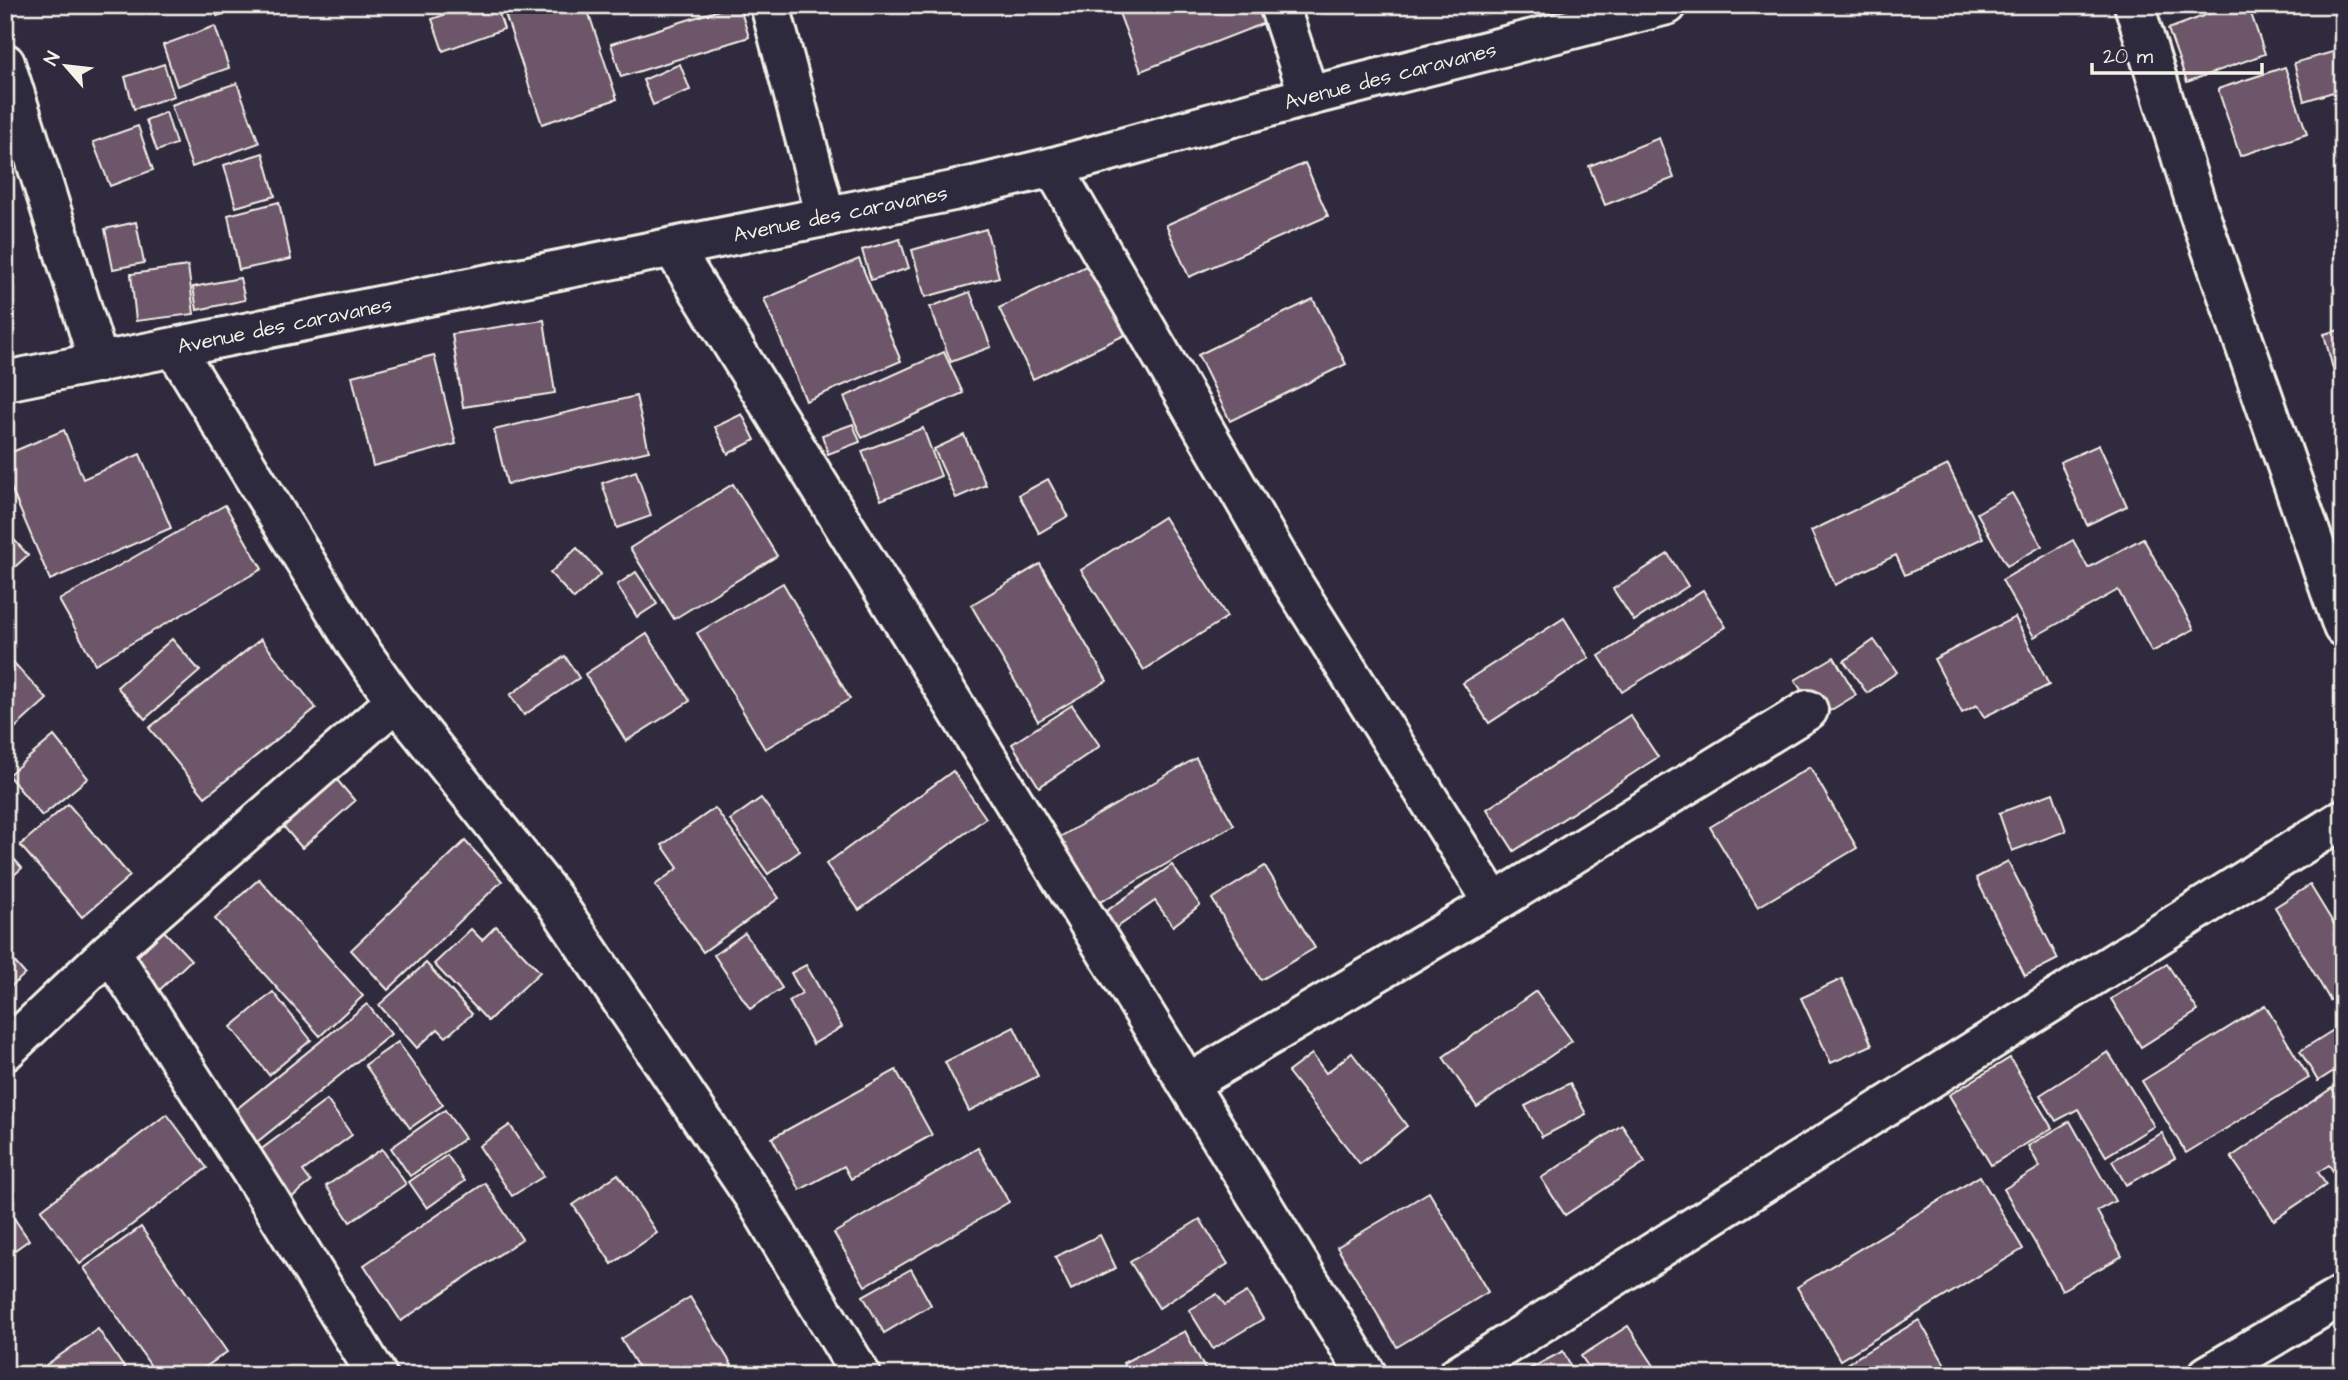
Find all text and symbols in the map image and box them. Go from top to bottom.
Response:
north arrow [32,32,102,102]
scale bar [2092,32,2262,76]
street label: Avenue des caravanes [1281,34,1499,117]
text: 20 m [2103,42,2154,71]
text: N [38,47,67,70]
street label: Avenue des caravanes [731,178,950,249]
street label: Avenue des caravanes [175,289,394,361]

